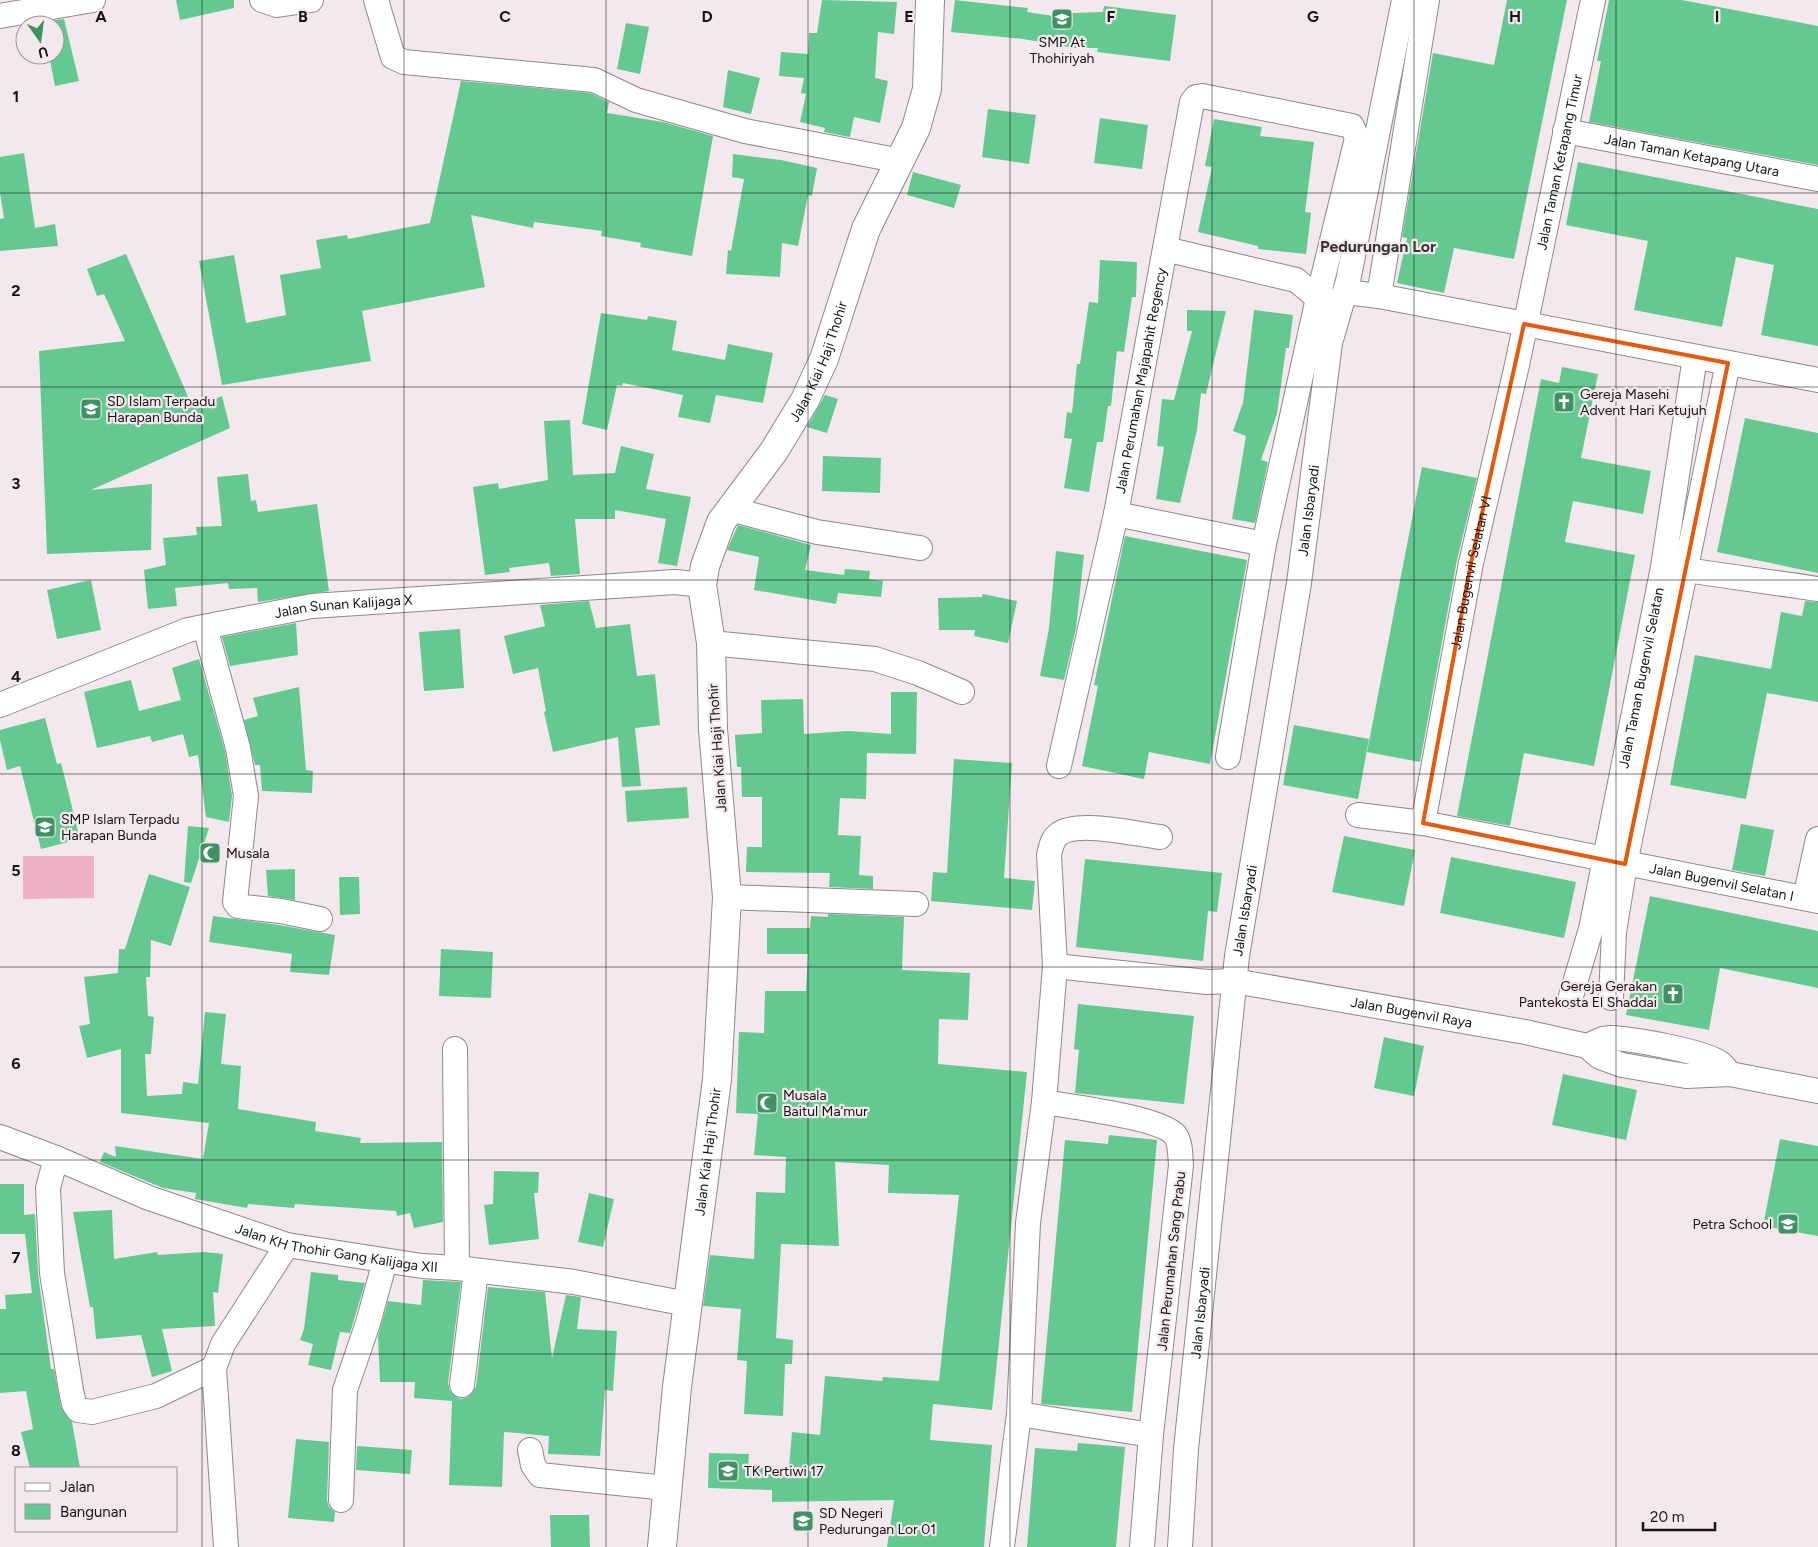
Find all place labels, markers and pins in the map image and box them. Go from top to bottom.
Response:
school or university icon: SMP At Thohiriyah [1050,7,1074,31]
place label: SMP At Thohiriyah [1030,34,1095,67]
place label: Gereja Masehi Advent Hari Ketujuh [1580,386,1707,419]
church icon: Gereja Masehi Advent Hari Ketujuh [1552,390,1576,414]
place label: SD Islam Terpadu Harapan Bunda [107,393,215,426]
school or university icon: SD Islam Terpadu Harapan Bunda [79,397,103,421]
place label: SMP Islam Terpadu Harapan Bunda [61,811,180,844]
school or university icon: SMP Islam Terpadu Harapan Bunda [33,815,57,839]
mosque icon: Musala [198,841,222,865]
place label: Musala [226,845,270,862]
place label: Gereja Gerakan Pantekosta El Shaddai [1519,978,1657,1011]
church icon: Gereja Gerakan Pantekosta El Shaddai [1661,982,1685,1006]
place label: Musala Baitul Ma'mur [783,1087,868,1120]
mosque icon: Musala Baitul Ma'mur [755,1091,779,1115]
school or university icon: Petra School [1776,1212,1800,1236]
place label: Petra School [1692,1216,1772,1233]
school or university icon: TK Pertiwi 17 [716,1459,740,1483]
place label: TK Pertiwi 17 [744,1463,824,1480]
place label: SD Negeri Pedurungan Lor 01 [819,1505,936,1538]
school or university icon: SD Negeri Pedurungan Lor 01 [791,1509,815,1533]

